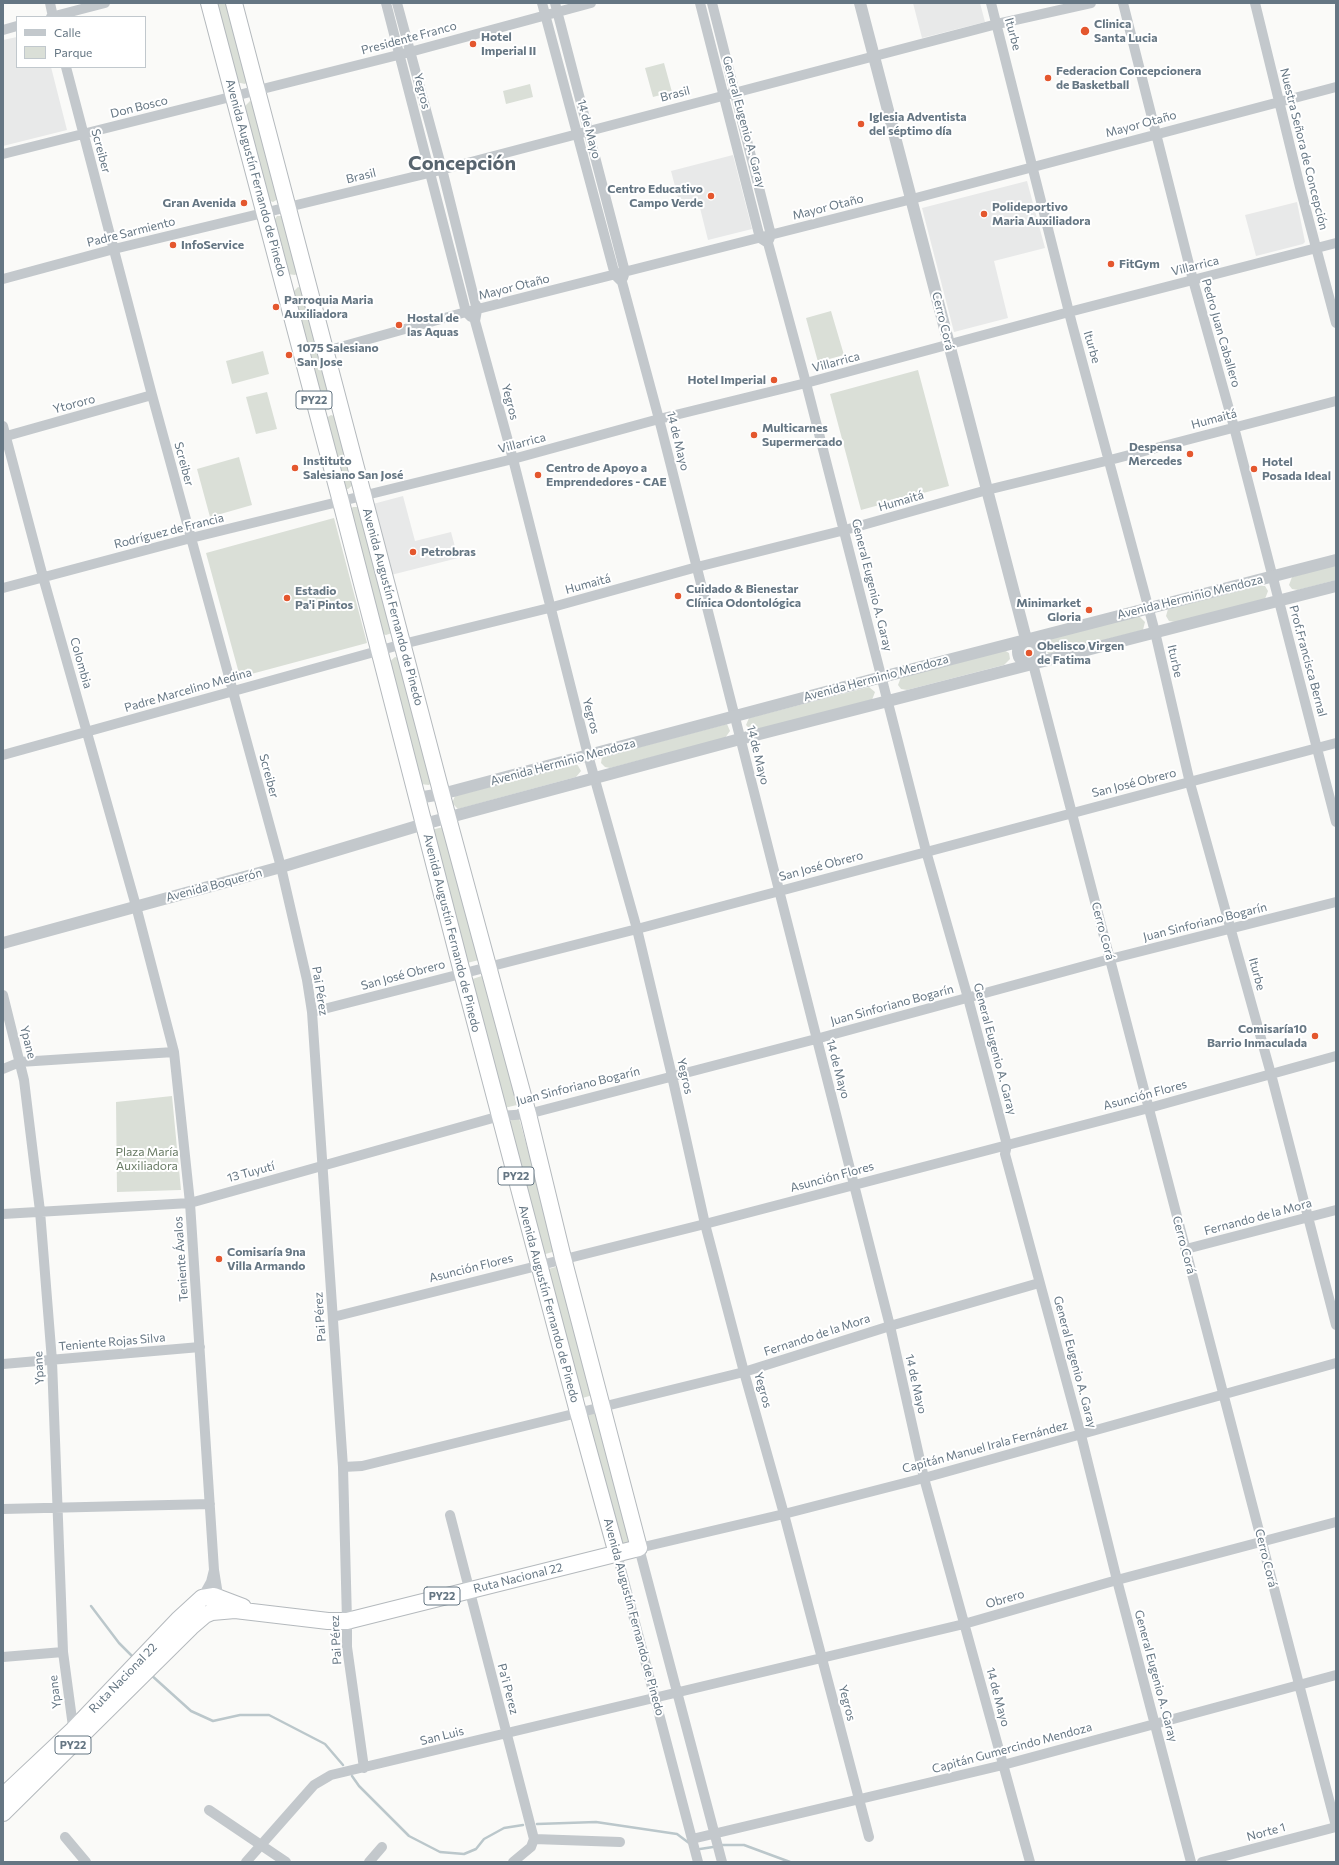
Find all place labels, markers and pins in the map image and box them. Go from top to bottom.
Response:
place label: Clinica Santa Lucia [1094,17,1157,45]
marker: Clinica Santa Lucia [1079,25,1091,37]
place label: Hotel Imperial II [481,30,536,58]
marker: Hotel Imperial II [468,39,478,49]
place label: Federacion Concepcionera de Basketball [1056,64,1201,92]
marker: Federacion Concepcionera de Basketball [1043,73,1053,83]
place label: Iglesia Adventista del séptimo día [869,110,967,138]
marker: Iglesia Adventista del séptimo día [856,119,866,129]
place label: Centro Educativo Campo Verde [607,182,703,210]
marker: Centro Educativo Campo Verde [706,191,716,201]
place label: Gran Avenida [163,196,236,210]
marker: Gran Avenida [239,198,249,208]
place label: Polideportivo Maria Auxiliadora [992,200,1090,228]
marker: Polideportivo Maria Auxiliadora [979,209,989,219]
place label: InfoService [181,238,244,252]
marker: InfoService [168,240,178,250]
place label: FitGym [1119,257,1160,271]
marker: FitGym [1106,259,1116,269]
place label: Parroquia Maria Auxiliadora [284,293,373,321]
marker: Parroquia Maria Auxiliadora [271,302,281,312]
place label: Hostal de las Aquas [407,311,459,339]
marker: Hostal de las Aquas [394,320,404,330]
place label: 1075 Salesiano San Jose [297,341,379,369]
marker: 1075 Salesiano San Jose [284,350,294,360]
place label: Hotel Imperial [687,373,766,387]
marker: Hotel Imperial [769,375,779,385]
place label: Multicarnes Supermercado [762,421,842,449]
marker: Multicarnes Supermercado [749,430,759,440]
place label: Despensa Mercedes [1128,440,1182,468]
marker: Despensa Mercedes [1185,449,1195,459]
place label: Instituto Salesiano San José [303,454,403,482]
place label: Hotel Posada Ideal [1262,455,1331,483]
place label: Centro de Apoyo a Emprendedores - CAE [546,461,667,489]
marker: Instituto Salesiano San José [290,463,300,473]
marker: Hotel Posada Ideal [1249,464,1259,474]
marker: Centro de Apoyo a Emprendedores - CAE [533,470,543,480]
place label: Petrobras [421,545,476,559]
marker: Petrobras [408,547,418,557]
place label: Cuidado & Bienestar Clínica Odontológica [686,582,801,610]
place label: Estadio Pa'i Pintos [295,584,353,612]
marker: Cuidado & Bienestar Clínica Odontológica [673,591,683,601]
marker: Estadio Pa'i Pintos [282,593,292,603]
place label: Minimarket Gloria [1016,596,1081,624]
marker: Minimarket Gloria [1084,605,1094,615]
place label: Obelisco Virgen de Fatima [1037,639,1124,667]
marker: Obelisco Virgen de Fatima [1024,648,1034,658]
place label: Comisaría10 Barrio Inmaculada [1207,1022,1307,1050]
marker: Comisaría10 Barrio Inmaculada [1310,1031,1320,1041]
place label: Comisaría 9na Villa Armando [227,1245,306,1273]
marker: Comisaría 9na Villa Armando [214,1254,224,1264]

